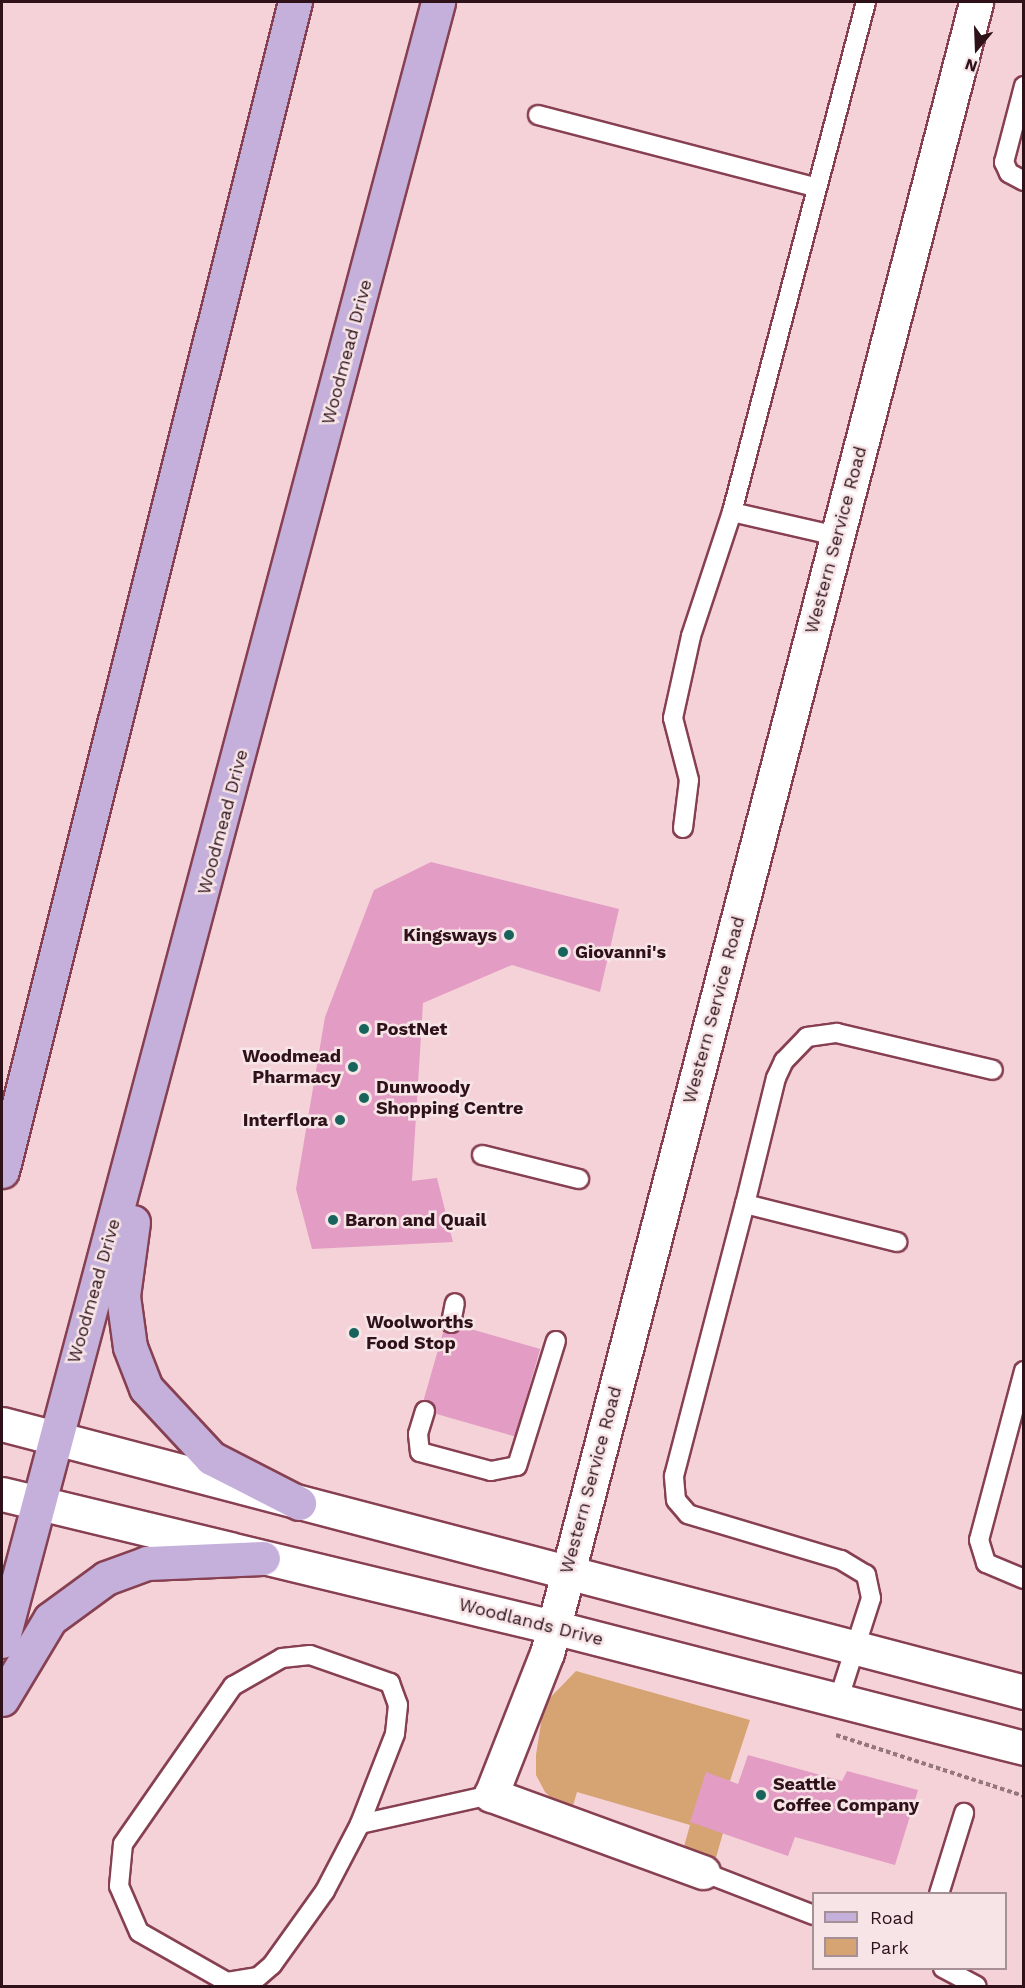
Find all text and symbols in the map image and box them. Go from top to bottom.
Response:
north arrow [947,18,1007,78]
text: N [962,55,980,76]
street label: Woodmead Drive [317,277,377,427]
street label: Western Service Road [801,444,871,636]
street label: Woodmead Drive [193,747,253,897]
street label: Western Service Road [679,914,749,1106]
place label: Kingsways [403,924,497,946]
marker: Kingsways [502,928,516,942]
place label: Giovanni's [575,941,666,963]
marker: Giovanni's [556,945,570,959]
place label: PostNet [376,1018,447,1040]
marker: PostNet [357,1022,371,1036]
place label: Woodmead Pharmacy [242,1046,341,1088]
marker: Woodmead Pharmacy [346,1060,360,1074]
place label: Dunwoody Shopping Centre [376,1077,523,1120]
marker: Dunwoody Shopping Centre [357,1091,371,1105]
place label: Interflora [243,1109,328,1131]
marker: Interflora [333,1113,347,1127]
place label: Baron and Quail [345,1209,486,1231]
marker: Baron and Quail [326,1213,340,1227]
street label: Woodmead Drive [63,1216,125,1366]
place label: Woolworths Food Stop [366,1312,473,1354]
marker: Woolworths Food Stop [347,1326,361,1340]
street label: Western Service Road [556,1384,626,1576]
street label: Woodlands Drive [457,1594,605,1650]
place label: Seattle Coffee Company [773,1774,919,1816]
marker: Seattle Coffee Company [754,1788,768,1802]
legend [812,1892,1007,1970]
text: Road [870,1907,914,1928]
text: Park [870,1937,909,1958]

